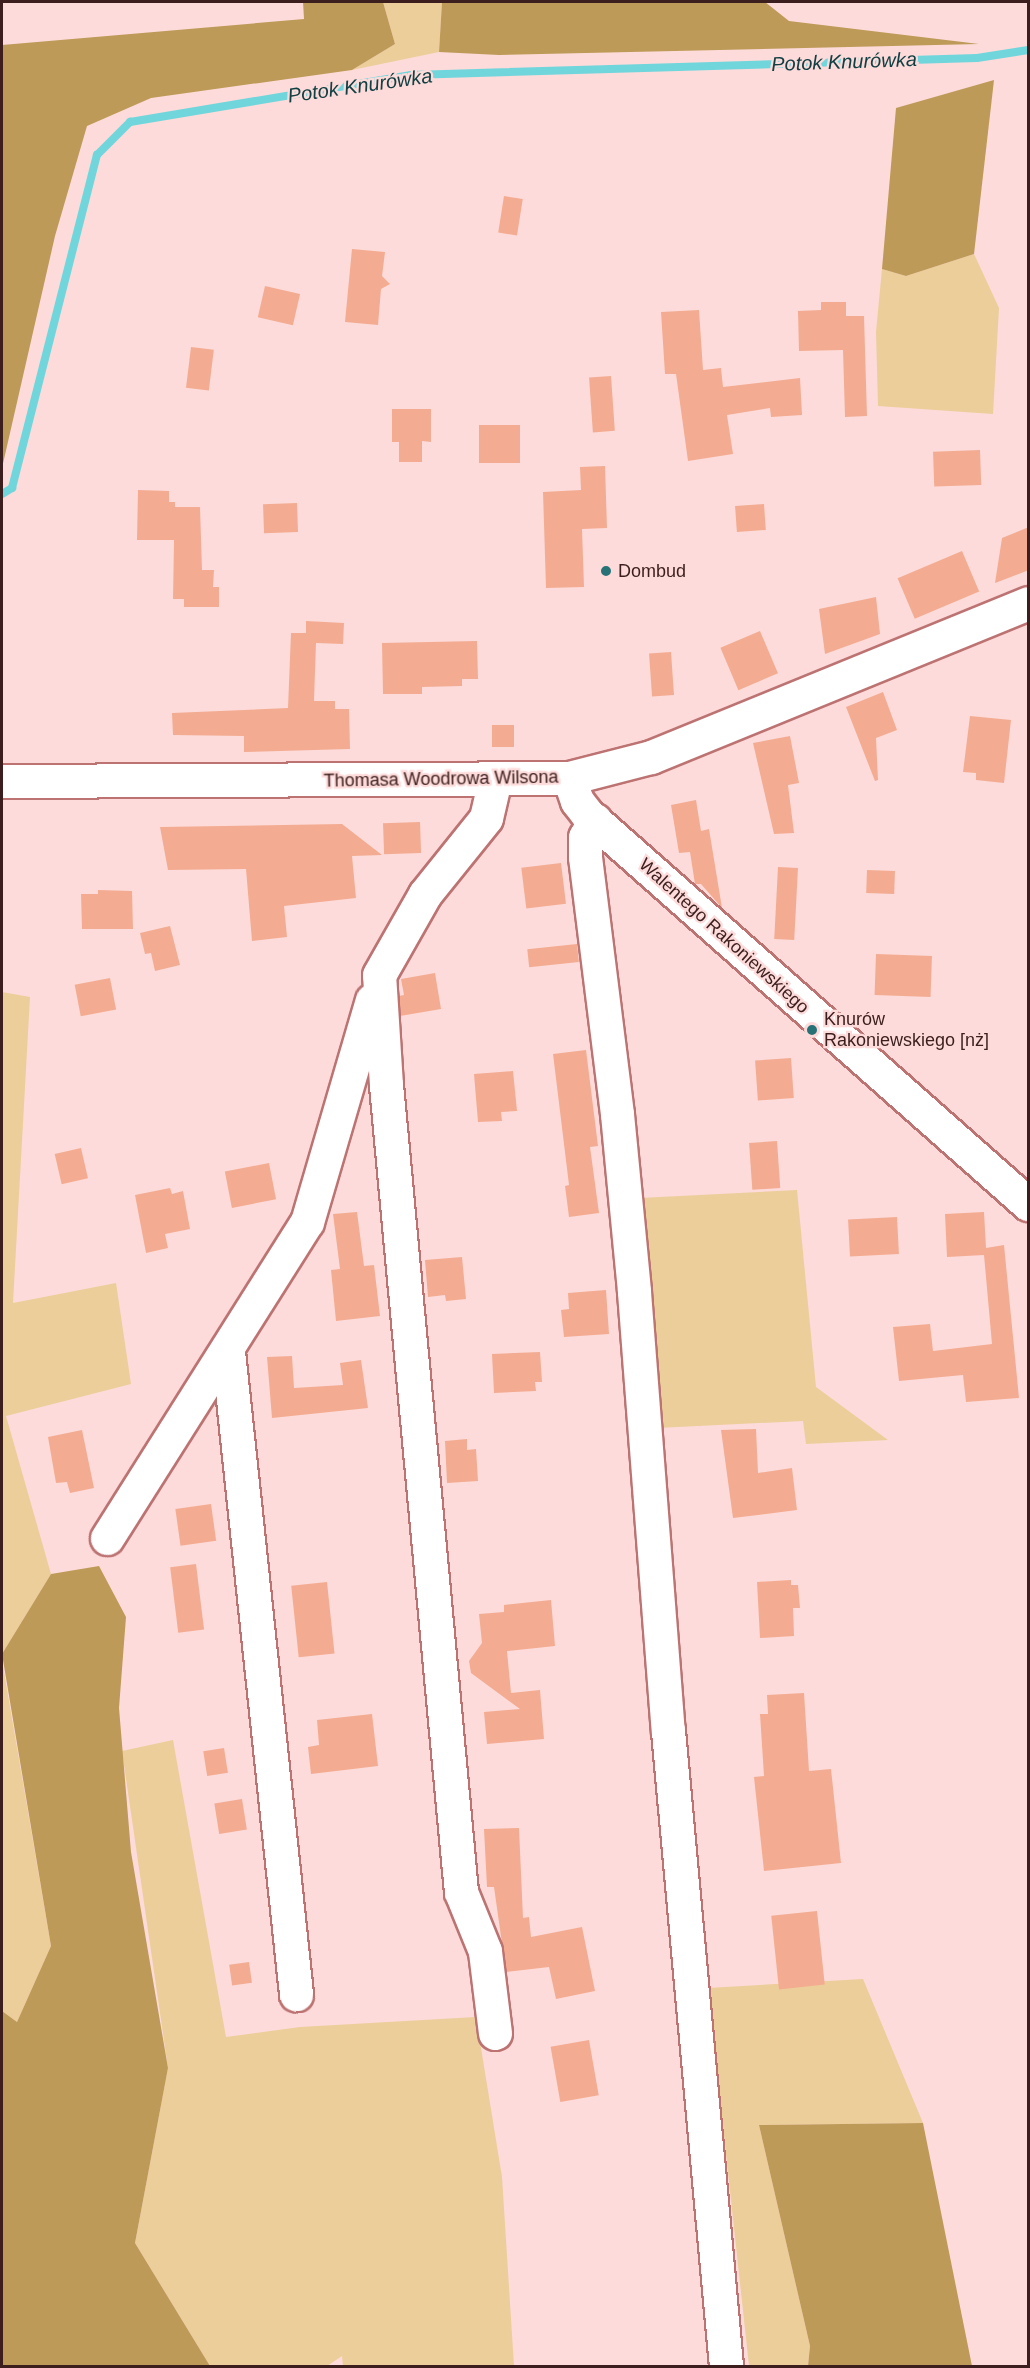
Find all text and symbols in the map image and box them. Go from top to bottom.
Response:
water label: Potok Knurówka [771,47,917,77]
water label: Potok Knurówka [286,64,434,108]
place label: Dombud [618,560,686,582]
marker: Dombud [599,564,613,578]
street label: Thomasa Woodrowa Wilsona [323,766,559,792]
street label: Walentego Rakoniewskiego [634,854,814,1018]
place label: Knurów Rakoniewskiego [nż] [824,1009,989,1052]
marker: Knurów Rakoniewskiego [nż] [805,1023,819,1037]

